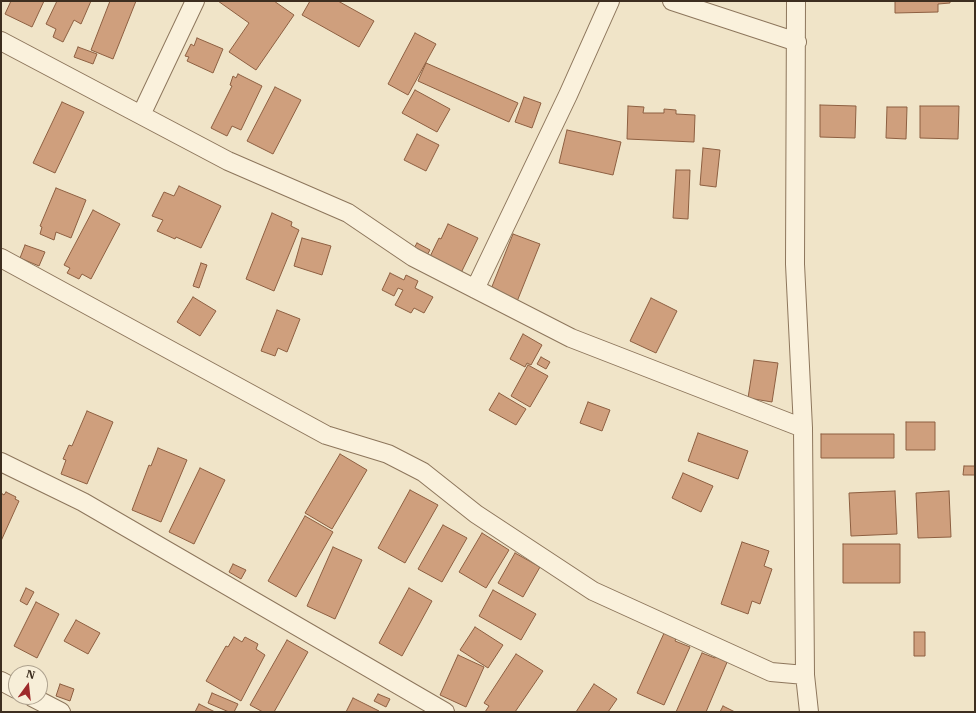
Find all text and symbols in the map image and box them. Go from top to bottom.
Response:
north arrow [8,665,48,705]
text: N [25,666,37,682]

